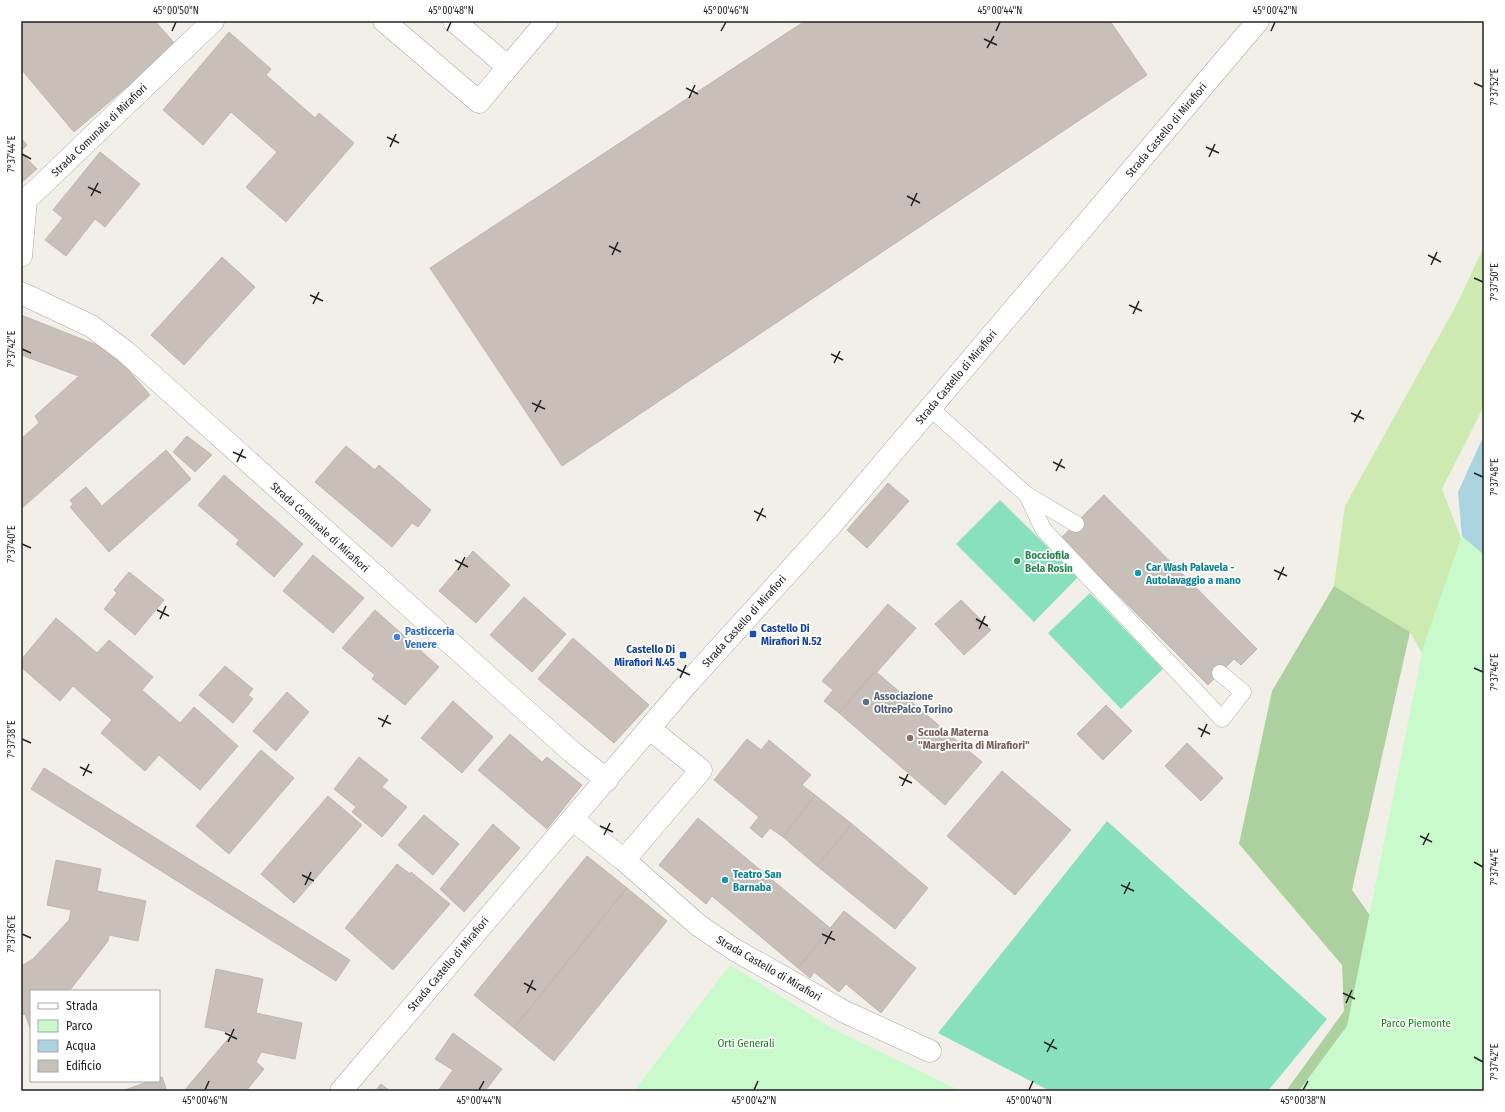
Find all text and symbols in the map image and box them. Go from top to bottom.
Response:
text: 45°00'50"N [153,5,199,17]
text: 45°00'48"N [428,5,474,17]
text: 45°00'46"N [703,5,749,17]
text: 45°00'44"N [978,5,1022,17]
text: 45°00'42"N [1253,5,1297,17]
text: 7°37'52"E [1489,68,1501,105]
street label: Strada Castello di Mirafiori [1123,80,1210,180]
street label: Strada Comunale di Mirafiori [49,81,150,179]
text: 7°37'44"E [6,135,18,172]
text: 7°37'50"E [1489,263,1501,301]
street label: Strada Castello di Mirafiori [913,327,1000,427]
text: 7°37'42"E [6,330,18,367]
text: 7°37'48"E [1489,458,1501,496]
street label: Strada Comunale di Mirafiori [268,480,372,575]
text: 7°37'40"E [6,525,18,563]
place label: Bocciofila Bela Rosin [1025,549,1073,575]
marker: Bocciofila Bela Rosin [1012,556,1022,566]
place label: Car Wash Palavela - Autolavaggio a mano [1145,561,1241,587]
marker: Car Wash Palavela - Autolavaggio a mano [1133,568,1143,578]
street label: Strada Castello di Mirafiori [700,573,789,670]
place label: Castello Di Mirafiori N.52 [761,622,822,648]
place label: Pasticceria Venere [404,625,455,651]
marker: Castello Di Mirafiori N.52 [748,629,758,639]
marker: Pasticceria Venere [392,632,402,642]
place label: Castello Di Mirafiori N.45 [614,643,676,669]
marker: Castello Di Mirafiori N.45 [678,650,688,660]
text: 7°37'46"E [1489,653,1501,691]
place label: Associazione OltrePalco Torino [873,690,953,716]
marker: Associazione OltrePalco Torino [861,697,871,707]
text: 7°37'38"E [6,720,18,758]
place label: Scuola Materna "Margherita di Mirafiori" [918,726,1030,752]
marker: Scuola Materna "Margherita di Mirafiori" [905,733,915,743]
text: 7°37'44"E [1489,848,1501,885]
place label: Teatro San Barnaba [733,868,782,894]
marker: Teatro San Barnaba [720,875,730,885]
street label: Strada Castello di Mirafiori [405,914,492,1014]
text: 7°37'36"E [6,915,18,953]
street label: Strada Castello di Mirafiori [714,933,824,1004]
legend [30,990,160,1082]
text: Strada [66,999,98,1013]
park label: Parco Piemonte [1381,1017,1451,1030]
text: Parco [66,1019,93,1033]
park label: Orti Generali [717,1037,775,1050]
text: Acqua [66,1039,96,1053]
text: 7°37'42"E [1489,1043,1501,1080]
text: Edificio [66,1059,102,1073]
text: 45°00'46"N [182,1095,228,1107]
text: 45°00'44"N [457,1095,501,1107]
text: 45°00'42"N [732,1095,776,1107]
text: 45°00'40"N [1006,1095,1052,1107]
text: 45°00'38"N [1280,1095,1326,1107]

